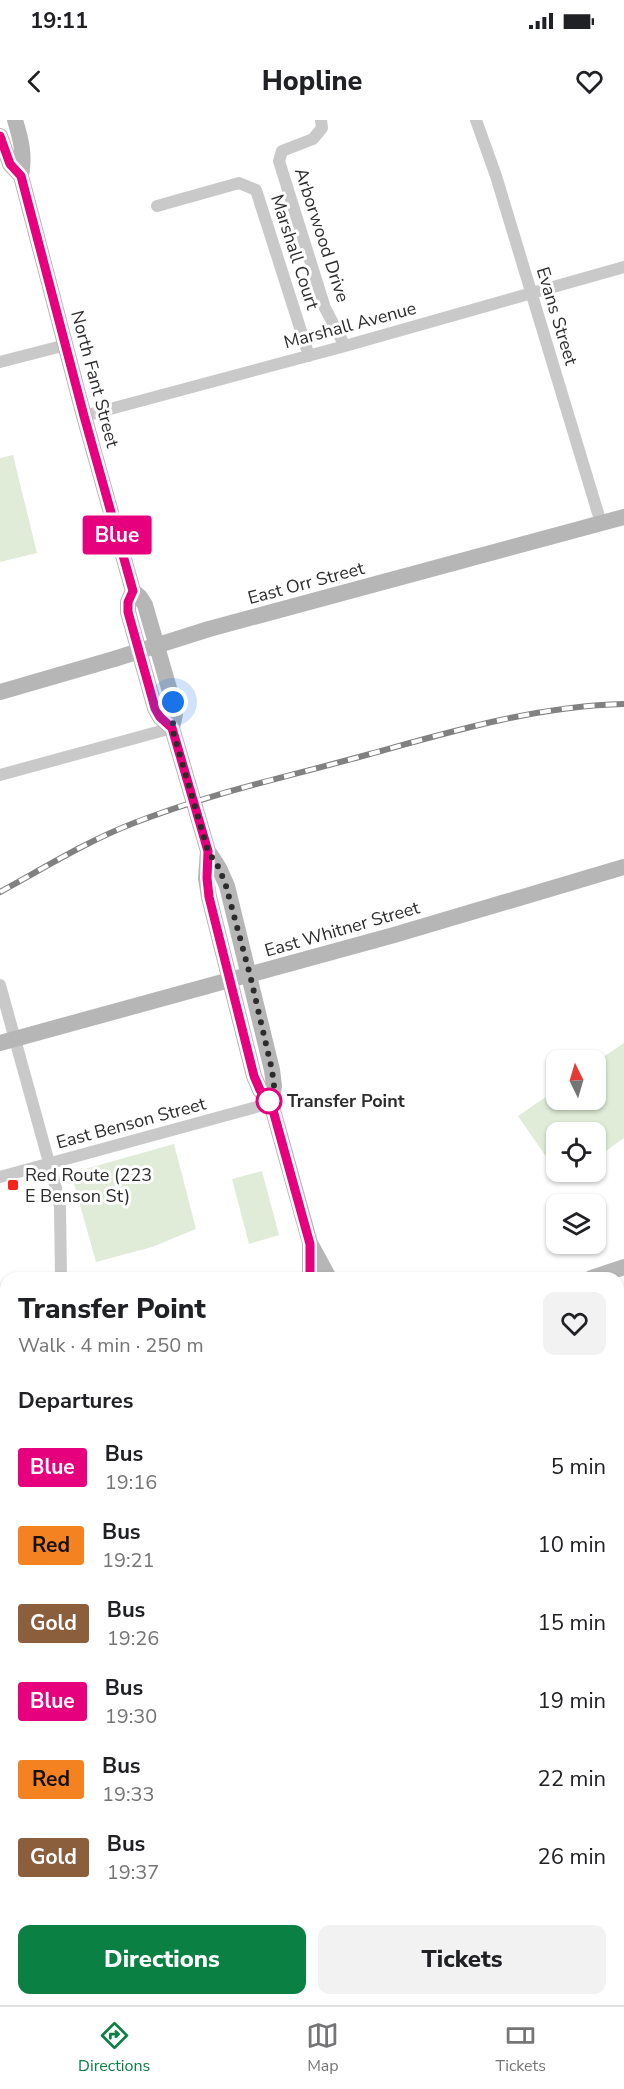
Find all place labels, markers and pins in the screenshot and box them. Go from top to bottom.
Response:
marker: Transfer Point [256,1088,282,1114]
place label: Transfer Point [287,1089,405,1113]
place label: Red Route (223 E Benson St) [25,1163,152,1208]
marker: Red Route (223 E Benson St) [6,1178,20,1192]

